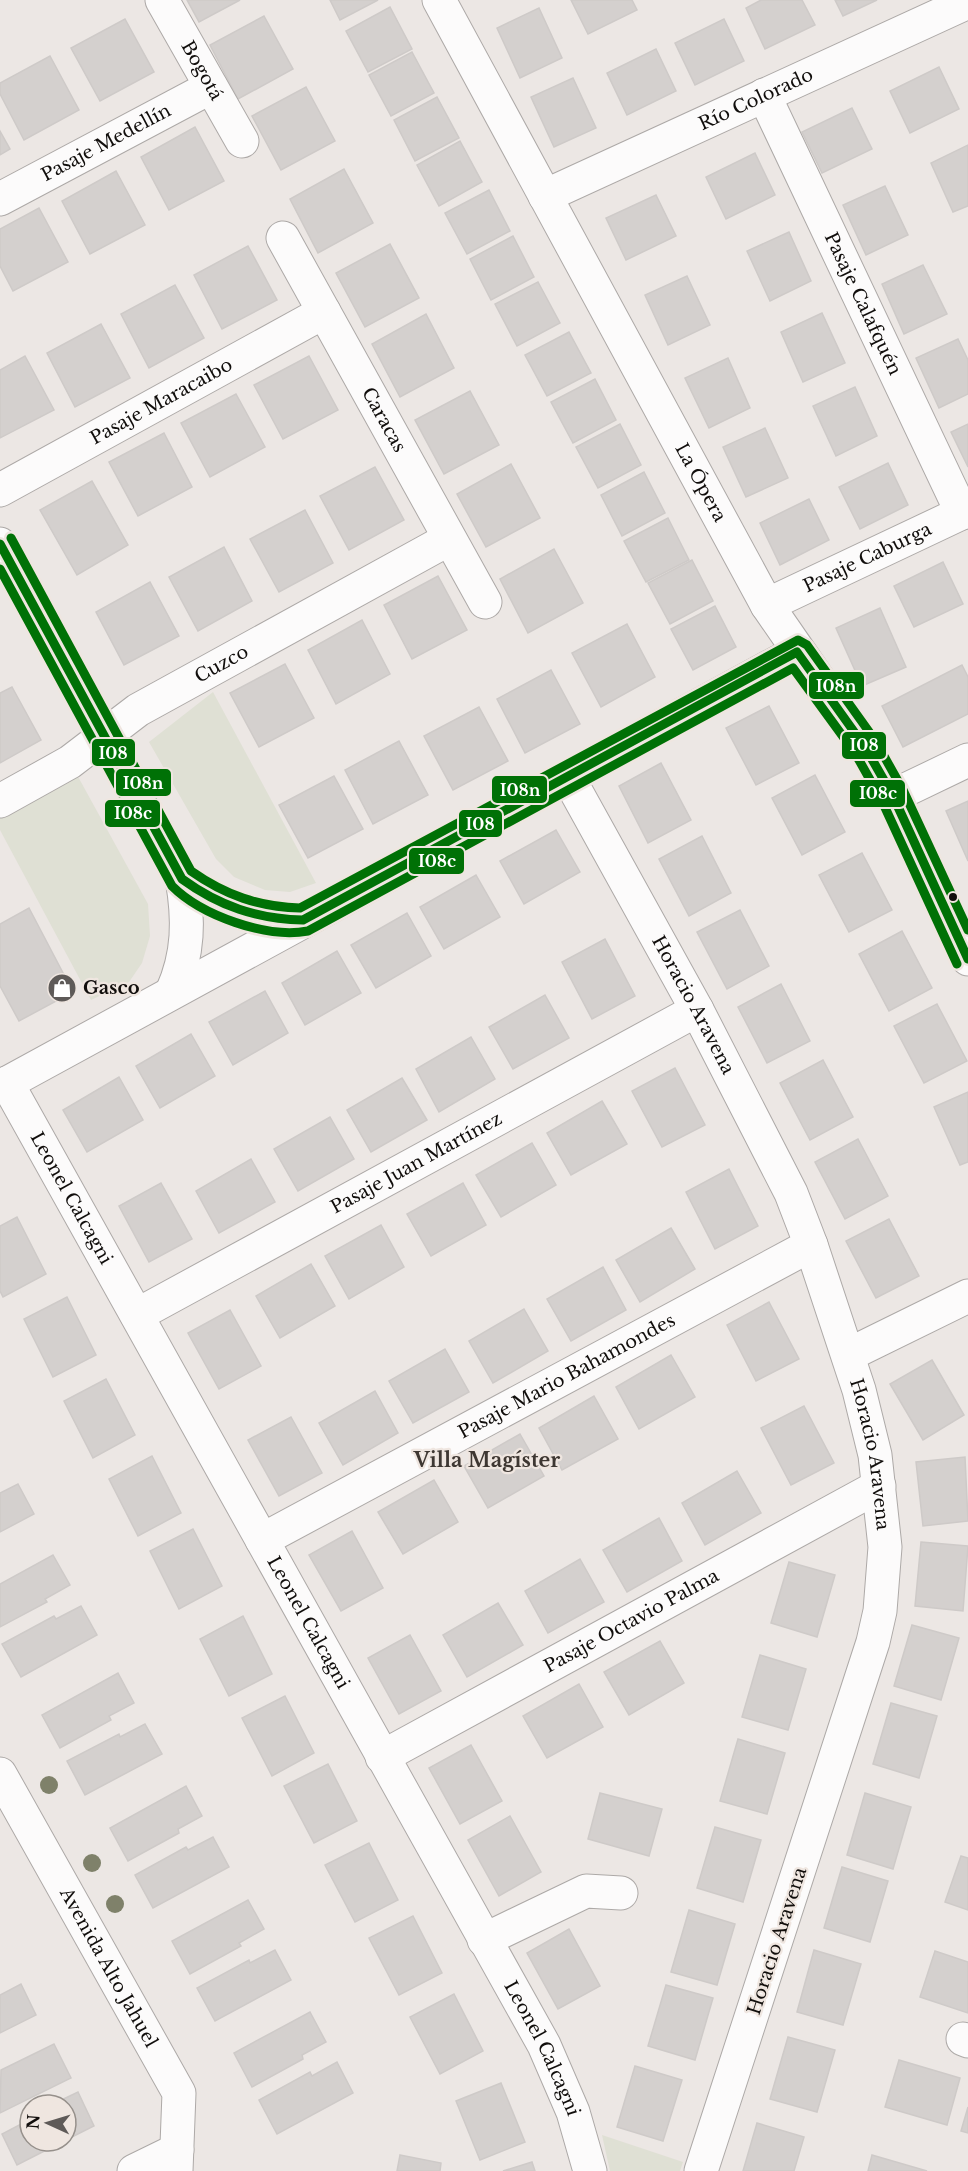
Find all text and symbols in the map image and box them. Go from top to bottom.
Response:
street label: Bogotá [176,37,228,104]
street label: Río Colorado [695,64,817,135]
street label: Pasaje Medellín [37,99,175,186]
street label: Pasaje Calafquén [820,229,906,379]
street label: Pasaje Maracaibo [86,354,236,449]
street label: Caracas [357,384,411,456]
street label: La Ópera [670,439,731,526]
street label: Pasaje Caburga [800,518,935,597]
street label: Cuzco [191,640,252,688]
line badge: I08n [808,671,865,700]
text: I08n [816,676,857,696]
line badge: I08 [841,731,887,760]
text: I08 [849,735,879,755]
line badge: I08 [91,738,136,767]
text: I08 [98,743,128,763]
line badge: I08n [115,768,172,797]
text: I08n [123,773,164,793]
line badge: I08n [491,775,548,804]
line badge: I08c [849,779,906,808]
text: I08n [500,780,541,800]
text: I08c [859,783,897,803]
line badge: I08c [104,799,161,828]
text: I08c [114,803,152,823]
line badge: I08 [458,809,503,838]
text: I08 [465,814,495,834]
line badge: I08c [408,847,465,875]
text: I08c [418,851,456,871]
unlabelled marker [947,891,959,903]
street label: Horacio Aravena [647,932,739,1078]
shop icon: Gasco [46,972,78,1004]
place label: Gasco [83,977,140,999]
street label: Pasaje Juan Martínez [327,1107,506,1218]
street label: Leonel Calcagni [26,1128,117,1268]
street label: Pasaje Mario Bahamondes [455,1309,679,1443]
street label: Horacio Aravena [845,1376,894,1531]
district label: Villa Magíster [413,1448,560,1472]
street label: Leonel Calcagni [262,1553,354,1693]
street label: Pasaje Octavio Palma [540,1565,723,1678]
street label: Horacio Aravena [743,1864,811,2018]
street label: Avenida Alto Jahuel [55,1883,162,2051]
street label: Leonel Calcagni [499,1977,585,2118]
north arrow [18,2093,78,2153]
text: N [23,2114,44,2130]

